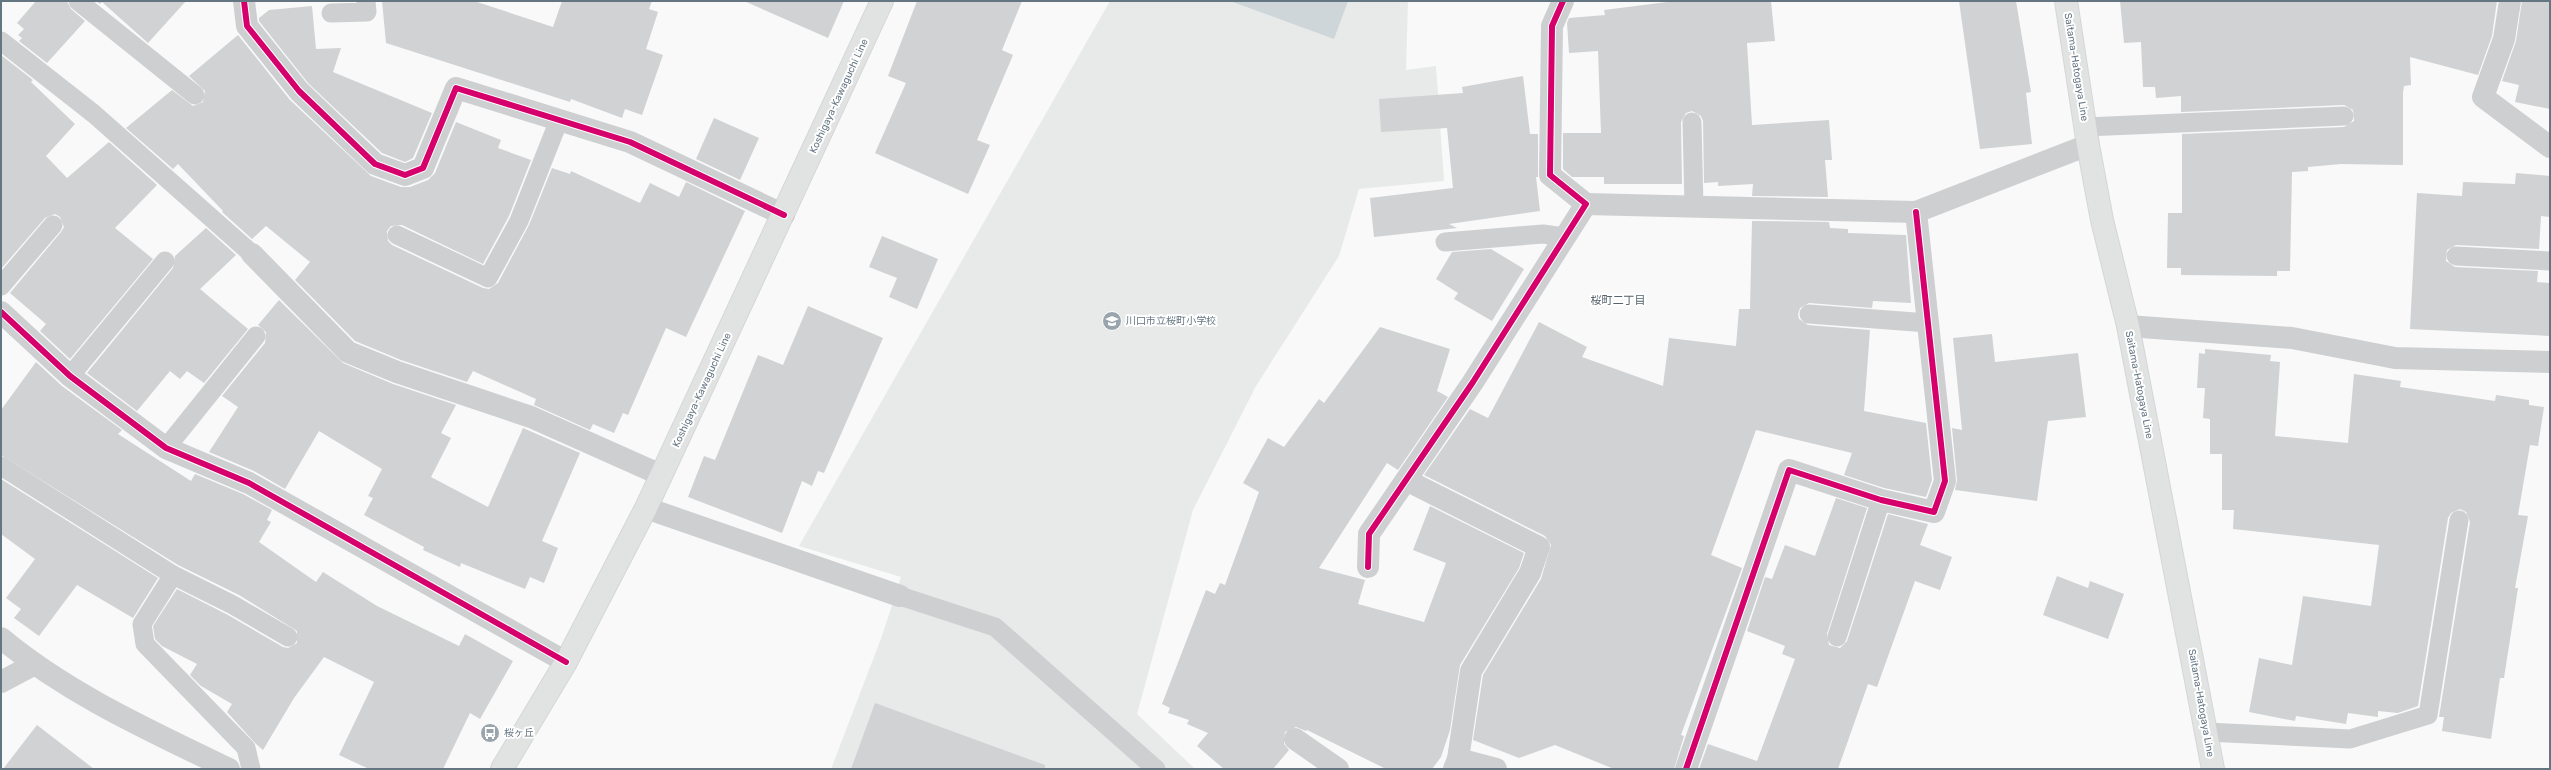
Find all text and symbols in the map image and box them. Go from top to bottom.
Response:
street label: Saitama-Hatogaya Line [2062,12,2091,122]
street label: Koshigaya-Kawaguchi Line [807,36,871,155]
district label: 桜町二丁目 [1591,294,1646,307]
school or university icon: 川口市立桜町小学校 [1101,310,1123,332]
place label: 川口市立桜町小学校 [1126,315,1216,327]
street label: Koshigaya-Kawaguchi Line [670,330,734,449]
street label: Saitama-Hatogaya Line [2123,330,2155,440]
street label: Saitama-Hatogaya Line [2186,648,2216,758]
bus stop icon: 桜ヶ丘 [479,722,501,744]
place label: 桜ヶ丘 [504,727,534,739]

